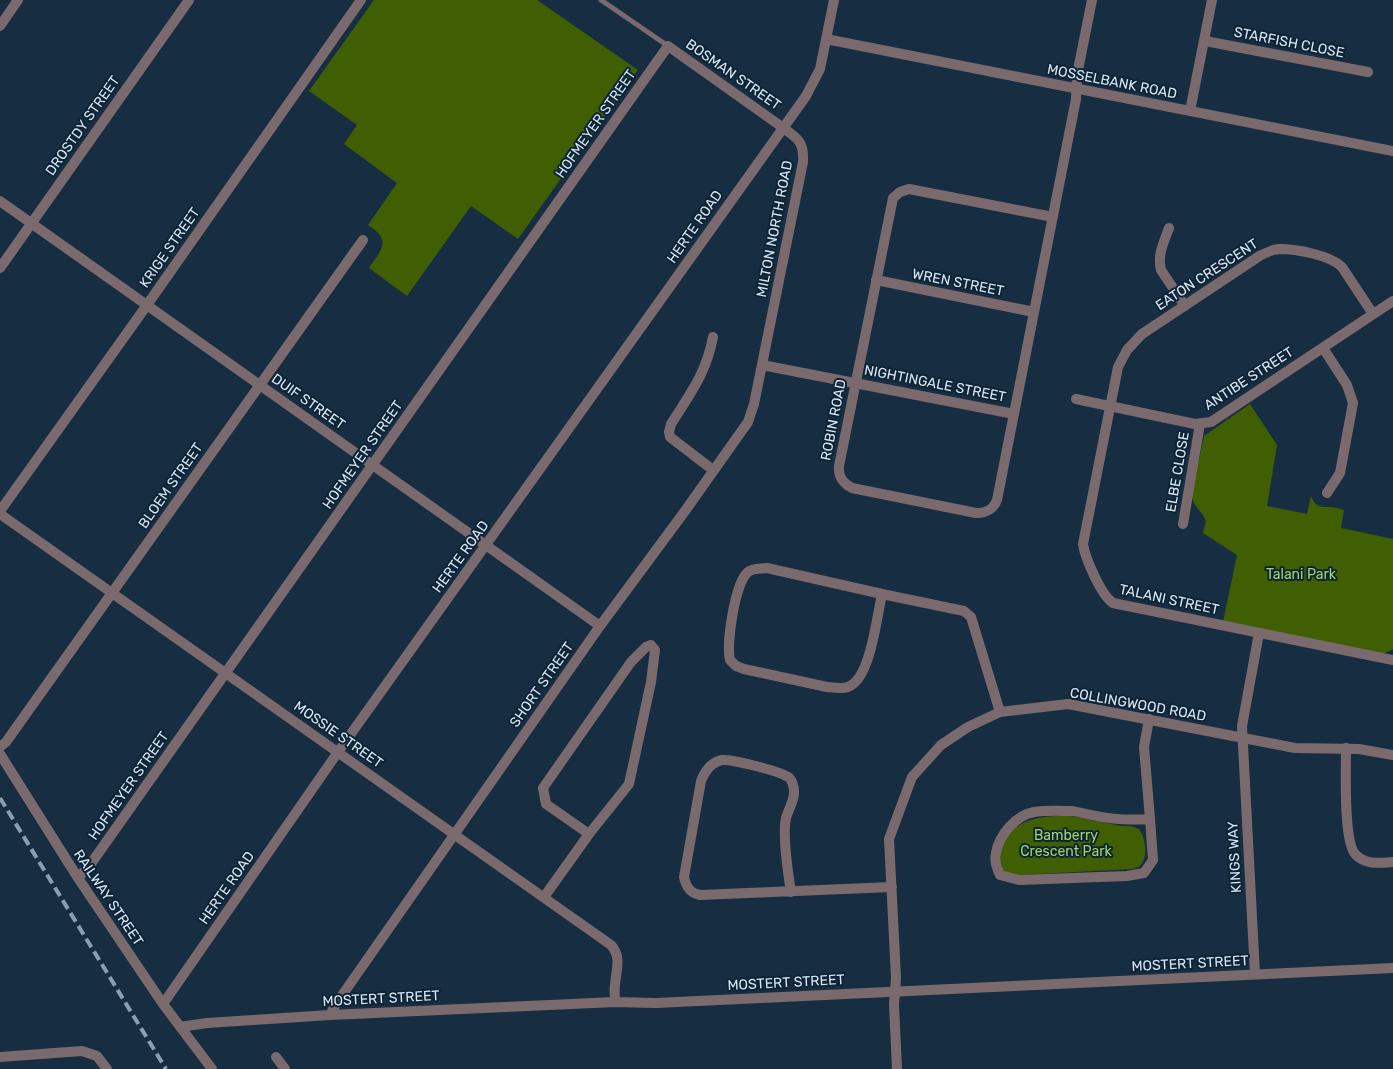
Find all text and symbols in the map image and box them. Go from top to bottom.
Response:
street label: STARFISH CLOSE [1232,24,1346,62]
street label: BOSMAN STREET [682,36,784,114]
street label: MOSSELBANK ROAD [1046,61,1178,103]
street label: HOFMEYER STREET [552,67,640,181]
street label: DROSTDY STREET [42,73,124,179]
street label: MILTON NORTH ROAD [753,159,797,299]
street label: HERTE ROAD [664,187,726,267]
street label: KRIGE STREET [136,205,204,291]
street label: EATON CRESCENT [1153,236,1261,314]
street label: WREN STREET [911,266,1005,300]
street label: ANTIBE STREET [1201,344,1297,414]
street label: NIGHTINGALE STREET [863,362,1007,406]
street label: DUIF STREET [268,371,348,433]
street label: ROBIN ROAD [818,378,850,462]
street label: HOFMEYER STREET [319,398,407,512]
street label: ELBE CLOSE [1163,430,1193,514]
street label: BLOEM STREET [135,440,207,532]
street label: HERTE ROAD [429,518,493,596]
park label: Talani Park [1266,567,1336,583]
street label: TALANI STREET [1118,581,1220,619]
street label: SHORT STREET [507,639,577,731]
street label: COLLINGWOOD ROAD [1069,685,1207,725]
street label: MOSSIE STREET [290,698,386,772]
street label: HOFMEYER STREET [85,729,173,843]
street label: KINGS WAY [1225,821,1245,893]
park label: Bamberry Crescent Park [1020,828,1112,860]
street label: RAILWAY STREET [70,847,146,949]
street label: HERTE ROAD [196,848,258,928]
street label: MOSTERT STREET [1131,953,1249,975]
street label: MOSTERT STREET [727,972,845,994]
street label: MOSTERT STREET [322,988,440,1010]

